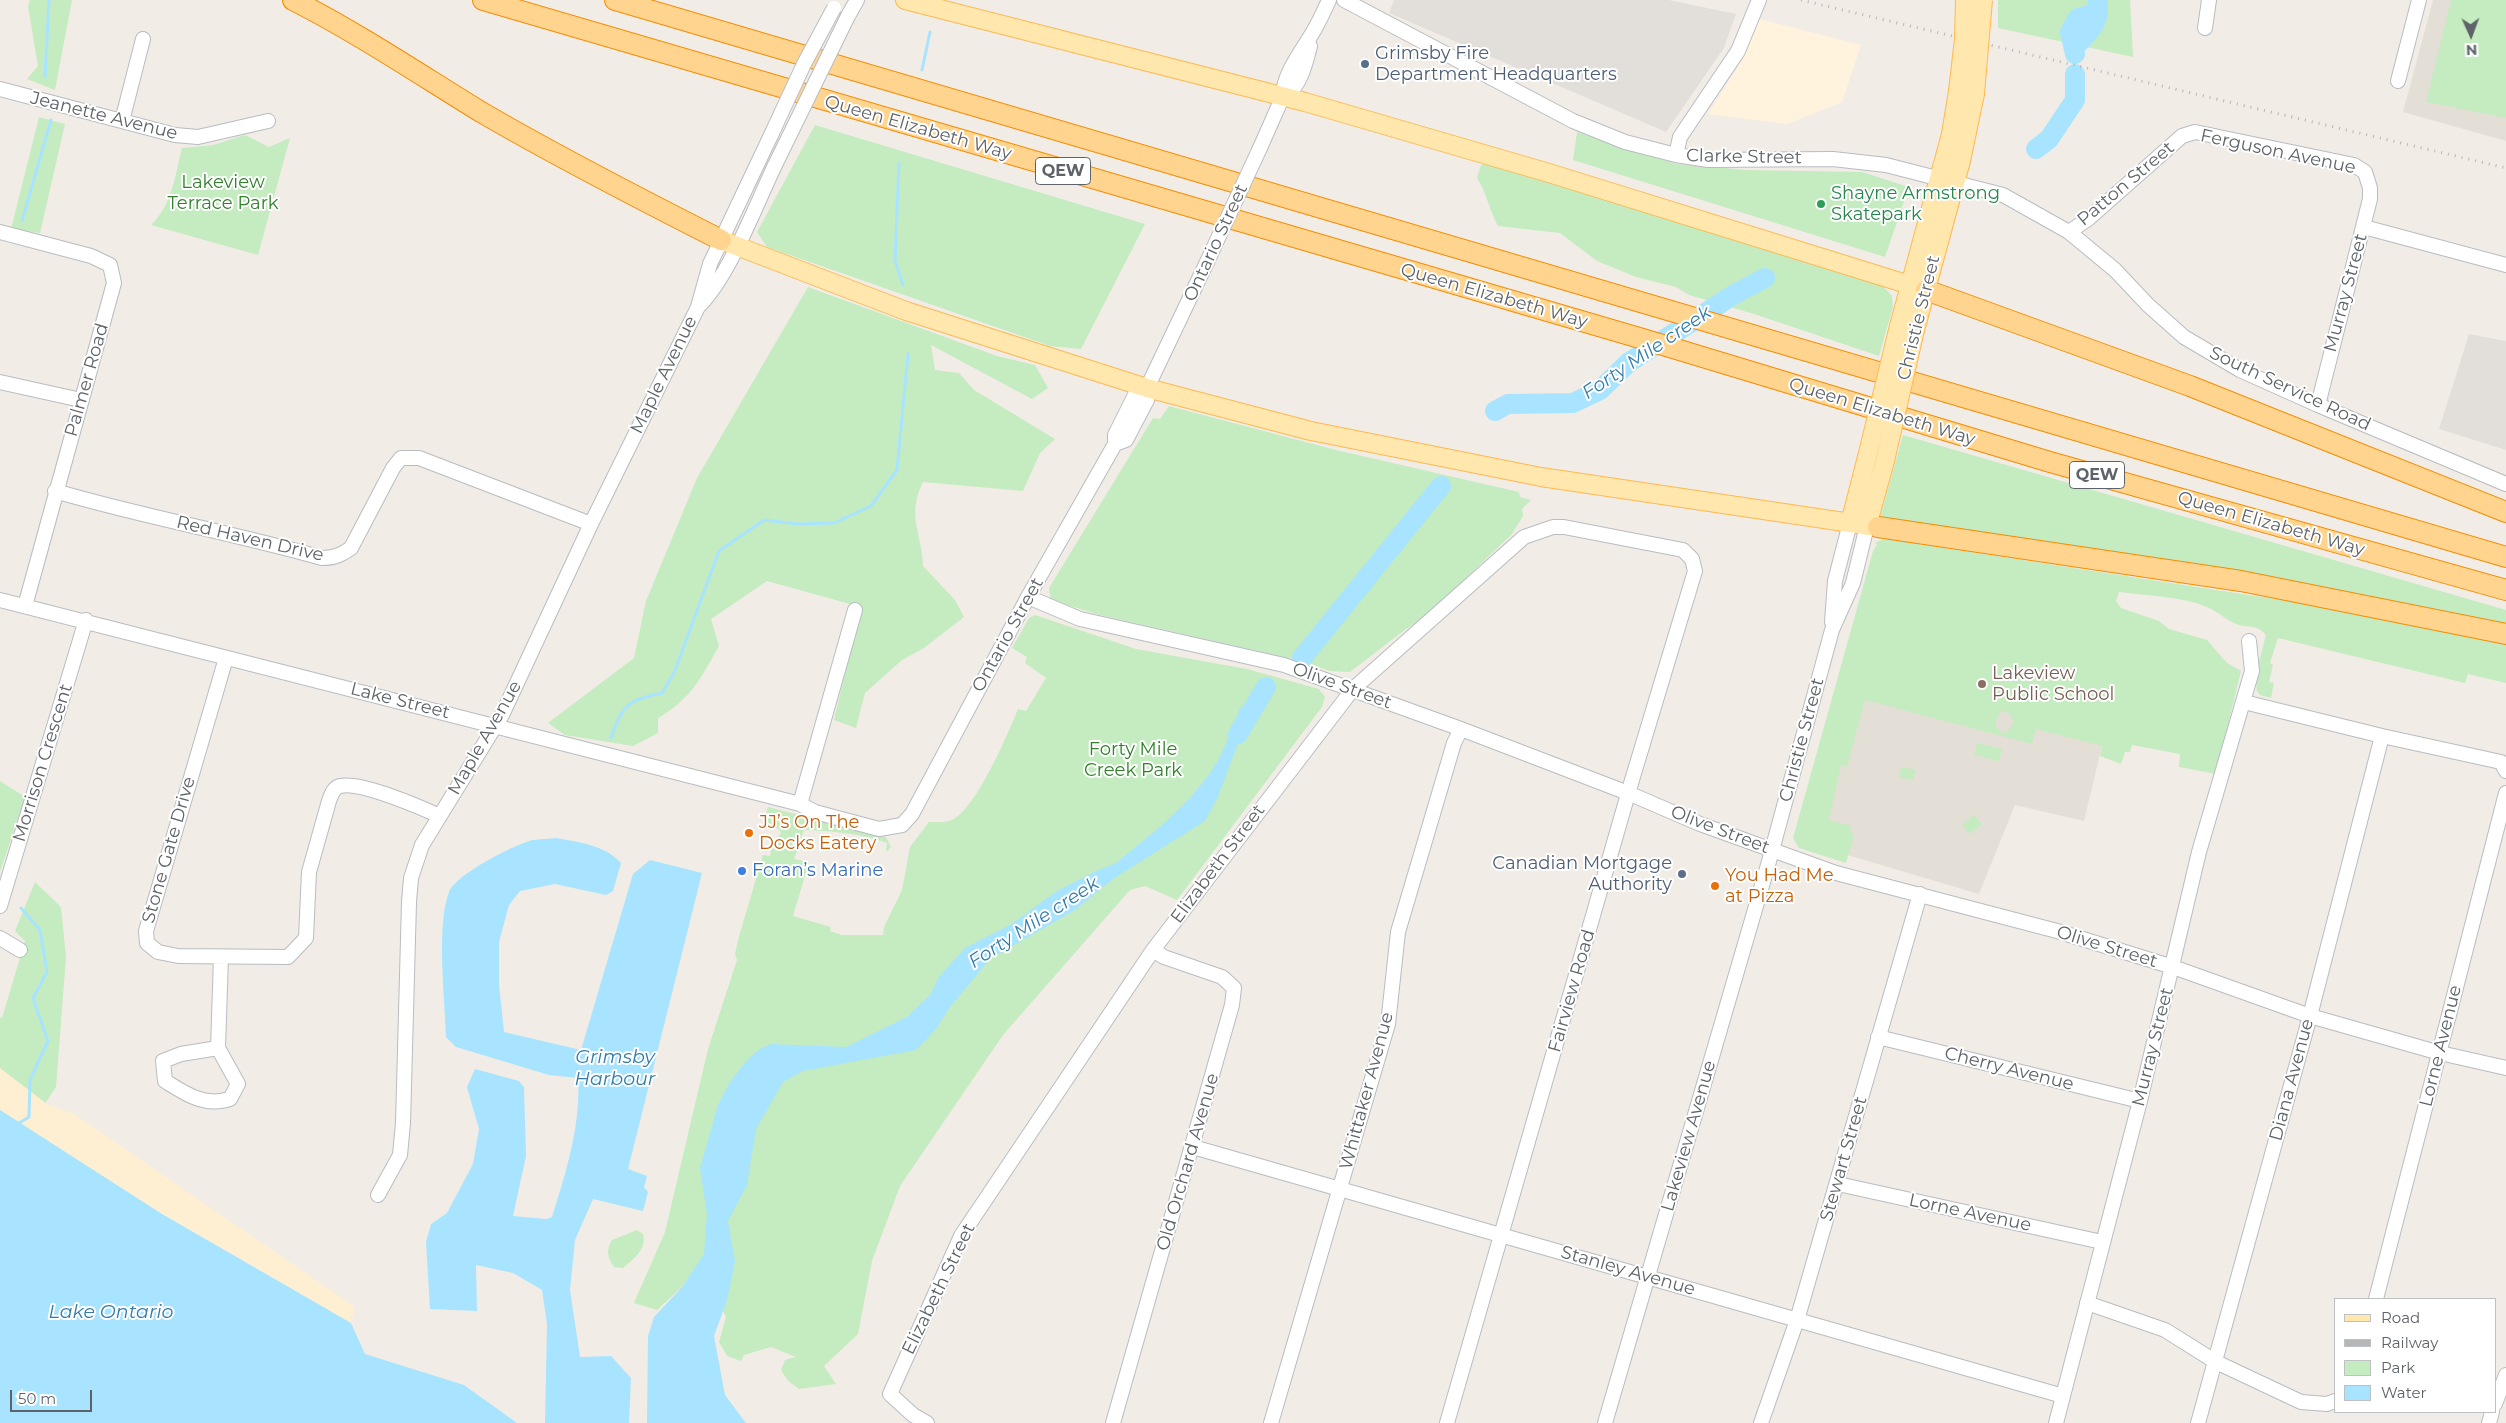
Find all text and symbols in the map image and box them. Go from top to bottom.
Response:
north arrow [2446,10,2496,60]
text: N [2466,41,2477,59]
place label: Grimsby Fire Department Headquarters [1375,43,1617,86]
marker: Grimsby Fire Department Headquarters [1359,58,1371,70]
street label: Jeanette Avenue [28,87,180,145]
street label: Queen Elizabeth Way [822,91,1014,165]
street label: Ferguson Avenue [2198,125,2358,179]
street label: Patton Street [2073,137,2179,231]
street label: Clarke Street [1686,145,1802,169]
road number: QEW [1036,158,1090,185]
park label: Lakeview Terrace Park [167,172,279,214]
street label: Ontario Street [1179,181,1253,305]
place label: Shayne Armstrong Skatepark [1831,183,2000,225]
marker: Shayne Armstrong Skatepark [1815,198,1827,210]
street label: Murray Street [2320,231,2372,355]
street label: Christie Street [1893,253,1945,383]
street label: Queen Elizabeth Way [1398,259,1590,333]
water label: Forty Mile creek [1578,301,1716,405]
street label: Maple Avenue [626,313,702,437]
street label: Palmer Road [60,321,114,439]
street label: South Service Road [2206,342,2374,436]
street label: Queen Elizabeth Way [1786,373,1978,451]
road number: QEW [2070,462,2124,488]
street label: Queen Elizabeth Way [2175,487,2367,561]
street label: Red Haven Drive [174,512,326,566]
street label: Ontario Street [968,574,1048,696]
street label: Olive Street [1289,658,1395,714]
place label: Lakeview Public School [1992,663,2114,706]
street label: Christie Street [1775,675,1829,805]
street label: Maple Avenue [444,677,526,799]
street label: Lake Street [348,678,452,724]
marker: Lakeview Public School [1976,678,1988,690]
street label: Morrison Crescent [9,681,77,845]
park label: Forty Mile Creek Park [1084,739,1182,782]
street label: Stone Gate Drive [138,774,200,926]
street label: Elizabeth Street [1166,800,1270,928]
street label: Olive Street [1667,801,1773,859]
place label: JJ’s On The Docks Eatery [759,812,876,854]
marker: JJ’s On The Docks Eatery [743,827,755,839]
place label: Canadian Mortgage Authority [1492,853,1672,896]
place label: Foran’s Marine [752,860,883,882]
marker: Foran’s Marine [736,865,748,877]
place label: You Had Me at Pizza [1725,865,1834,908]
marker: Canadian Mortgage Authority [1676,868,1688,880]
water label: Forty Mile creek [964,872,1104,974]
marker: You Had Me at Pizza [1709,880,1721,892]
street label: Olive Street [2054,921,2160,973]
street label: Fairview Road [1544,927,1600,1055]
street label: Lorne Avenue [2415,983,2467,1109]
street label: Murray Street [2128,985,2178,1109]
street label: Whittaker Avenue [1336,1010,1398,1172]
street label: Diana Avenue [2265,1016,2319,1144]
street label: Cherry Avenue [1942,1043,2076,1095]
water label: Grimsby Harbour [575,1046,655,1090]
street label: Lakeview Avenue [1657,1058,1721,1214]
street label: Old Orchard Avenue [1152,1071,1224,1253]
street label: Stewart Street [1816,1094,1872,1224]
street label: Lorne Avenue [1907,1189,2033,1237]
street label: Elizabeth Street [898,1220,980,1358]
street label: Stanley Avenue [1558,1241,1698,1301]
legend [2334,1298,2496,1413]
water label: Lake Ontario [49,1301,173,1323]
text: Road [2381,1308,2420,1327]
text: Railway [2381,1333,2438,1352]
text: Park [2381,1358,2415,1377]
scale bar [12,1380,95,1412]
text: Water [2381,1383,2427,1402]
text: 50 m [18,1389,56,1408]

